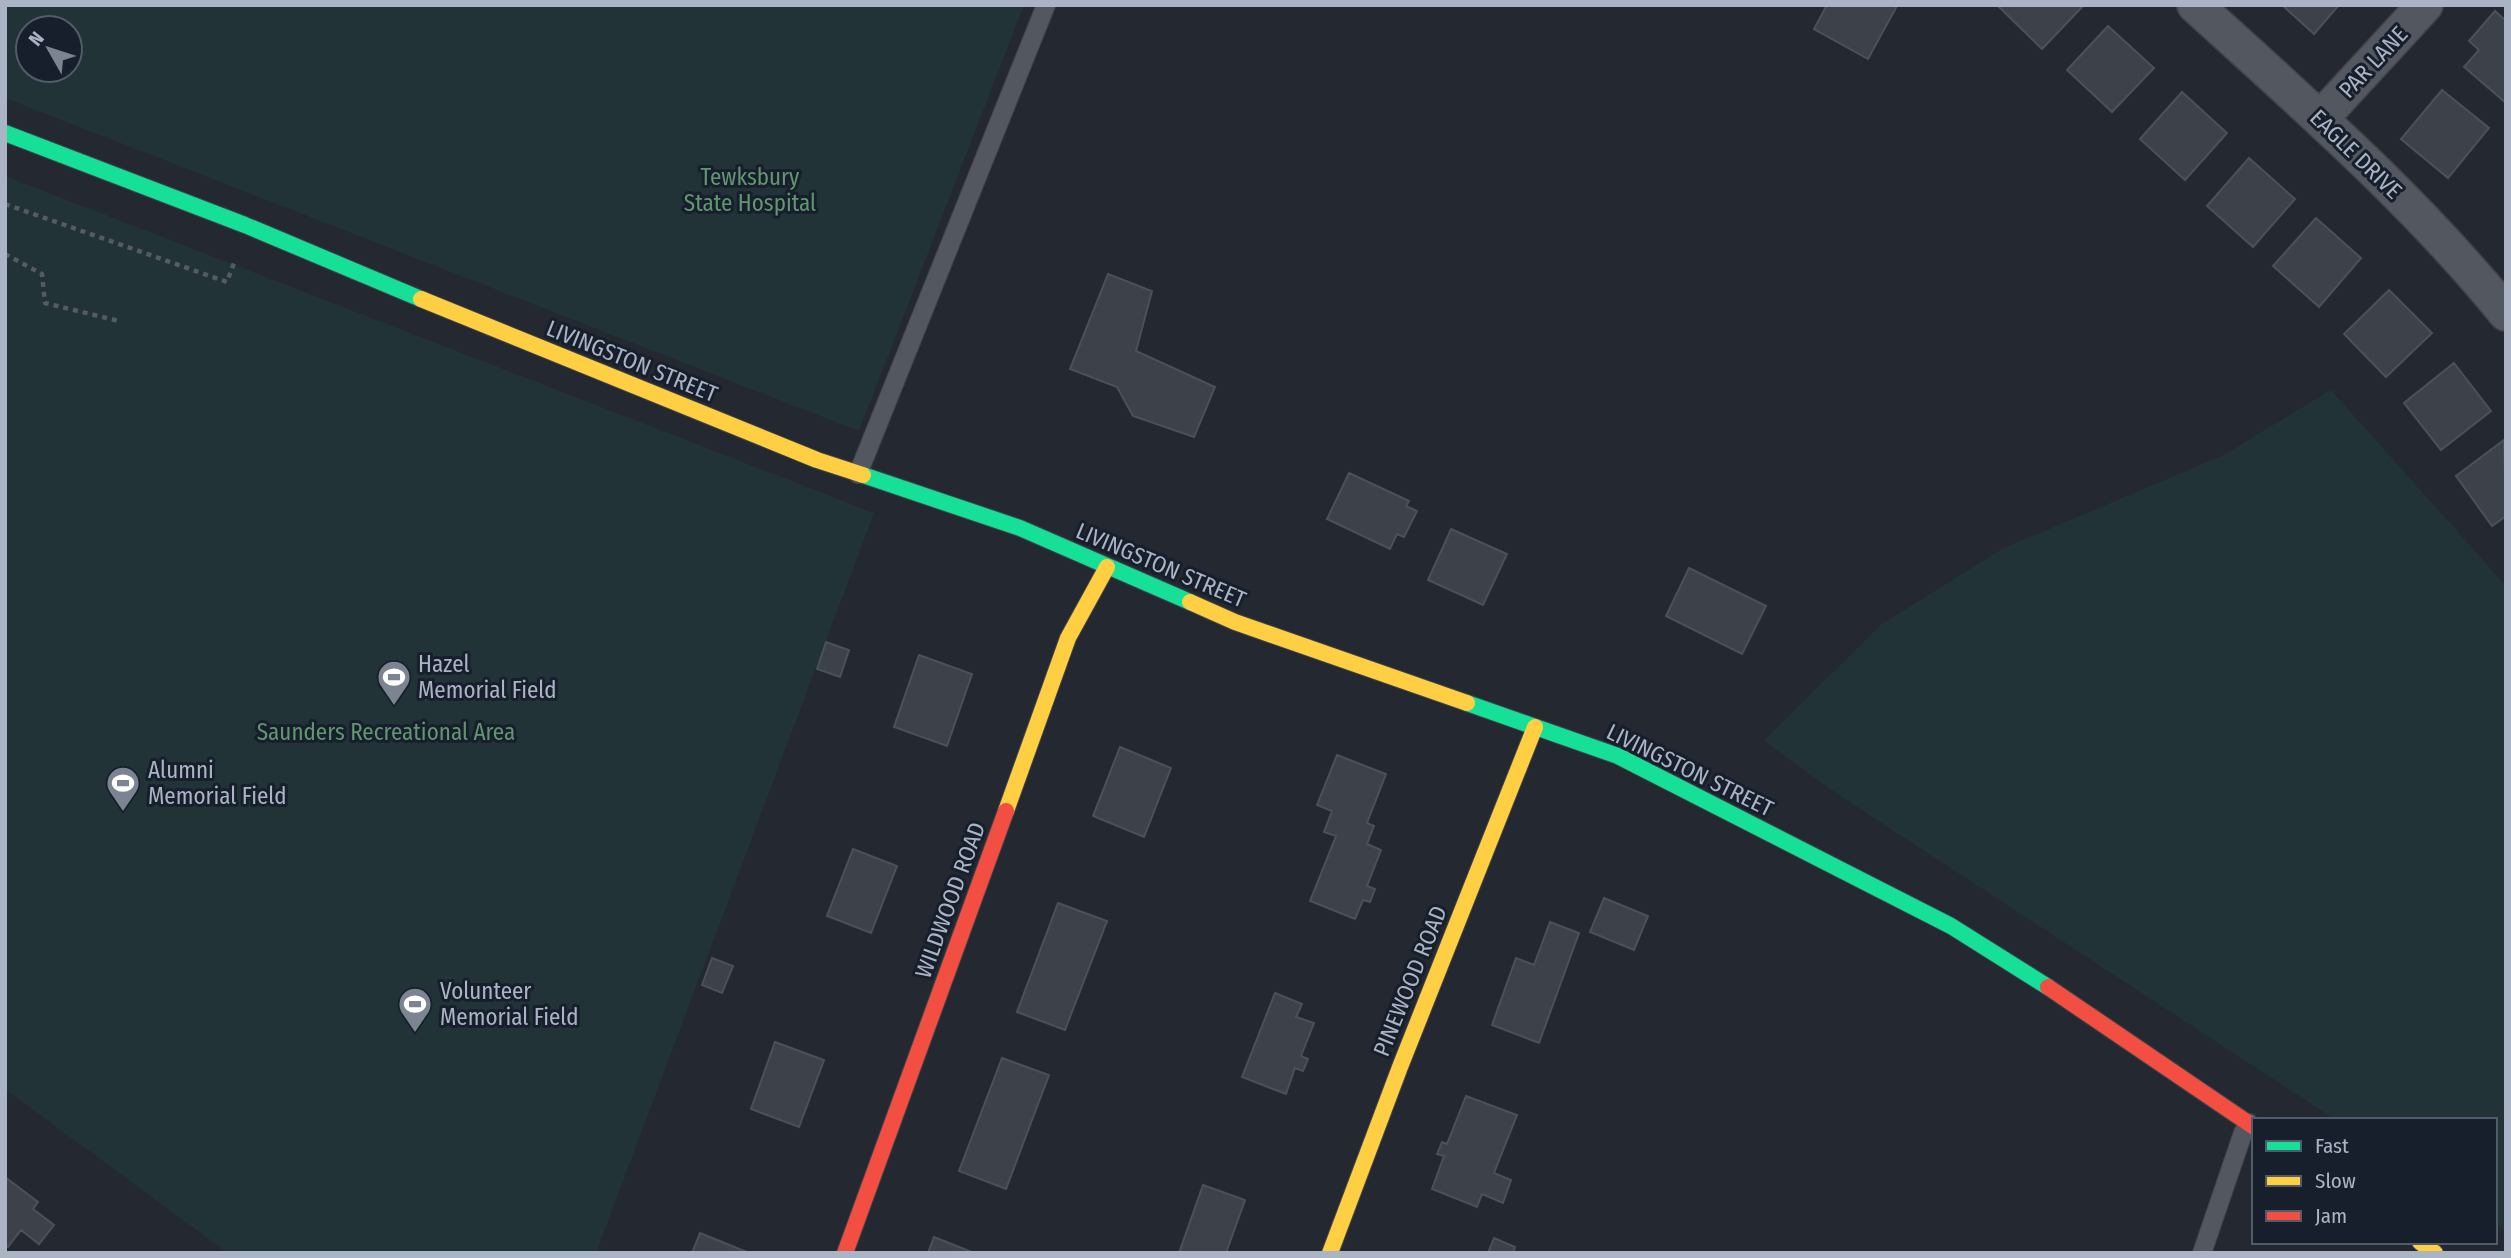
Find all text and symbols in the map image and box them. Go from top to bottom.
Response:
north arrow [14,14,84,84]
street label: PAR LANE [2333,20,2413,104]
text: N [24,27,49,50]
street label: EAGLE DRIVE [2304,103,2408,205]
park label: Tewksbury State Hospital [684,163,816,217]
street label: LIVINGSTON STREET [542,314,722,408]
street label: LIVINGSTON STREET [1072,517,1251,614]
place label: Hazel Memorial Field [418,650,557,704]
sports icon: Hazel Memorial Field [375,658,413,707]
park label: Saunders Recreational Area [257,718,515,746]
street label: LIVINGSTON STREET [1602,718,1778,823]
place label: Alumni Memorial Field [148,756,287,810]
sports icon: Alumni Memorial Field [104,764,142,813]
street label: WILDWOOD ROAD [909,818,991,982]
street label: PINEWOOD ROAD [1367,902,1453,1060]
place label: Volunteer Memorial Field [440,977,579,1031]
sports icon: Volunteer Memorial Field [396,985,434,1034]
legend [2252,1118,2497,1244]
text: Fast [2315,1133,2349,1159]
text: Slow [2315,1168,2356,1194]
text: Jam [2315,1203,2347,1229]

